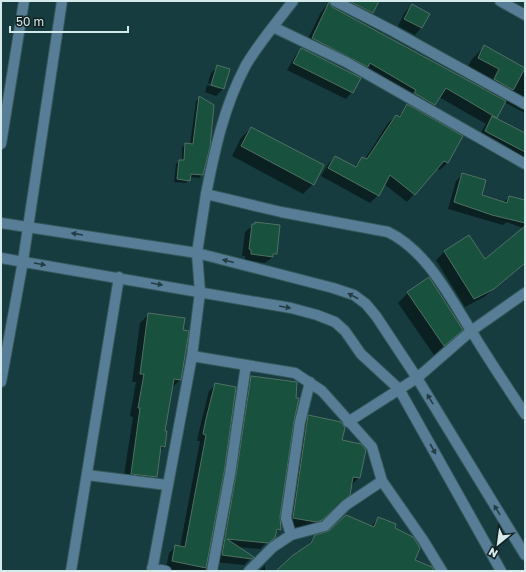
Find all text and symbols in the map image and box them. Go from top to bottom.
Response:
scale bar [10,8,128,34]
text: 50 m [16,14,44,29]
one-way arrow [70,231,83,237]
one-way arrow [222,257,234,263]
one-way arrow [34,261,46,267]
one-way arrow [151,281,163,287]
one-way arrow [347,293,359,299]
one-way arrow [279,304,291,310]
one-way arrow [426,394,434,404]
one-way arrow [429,443,436,455]
one-way arrow [494,504,501,516]
north arrow [478,524,518,564]
text: N [486,545,500,561]

